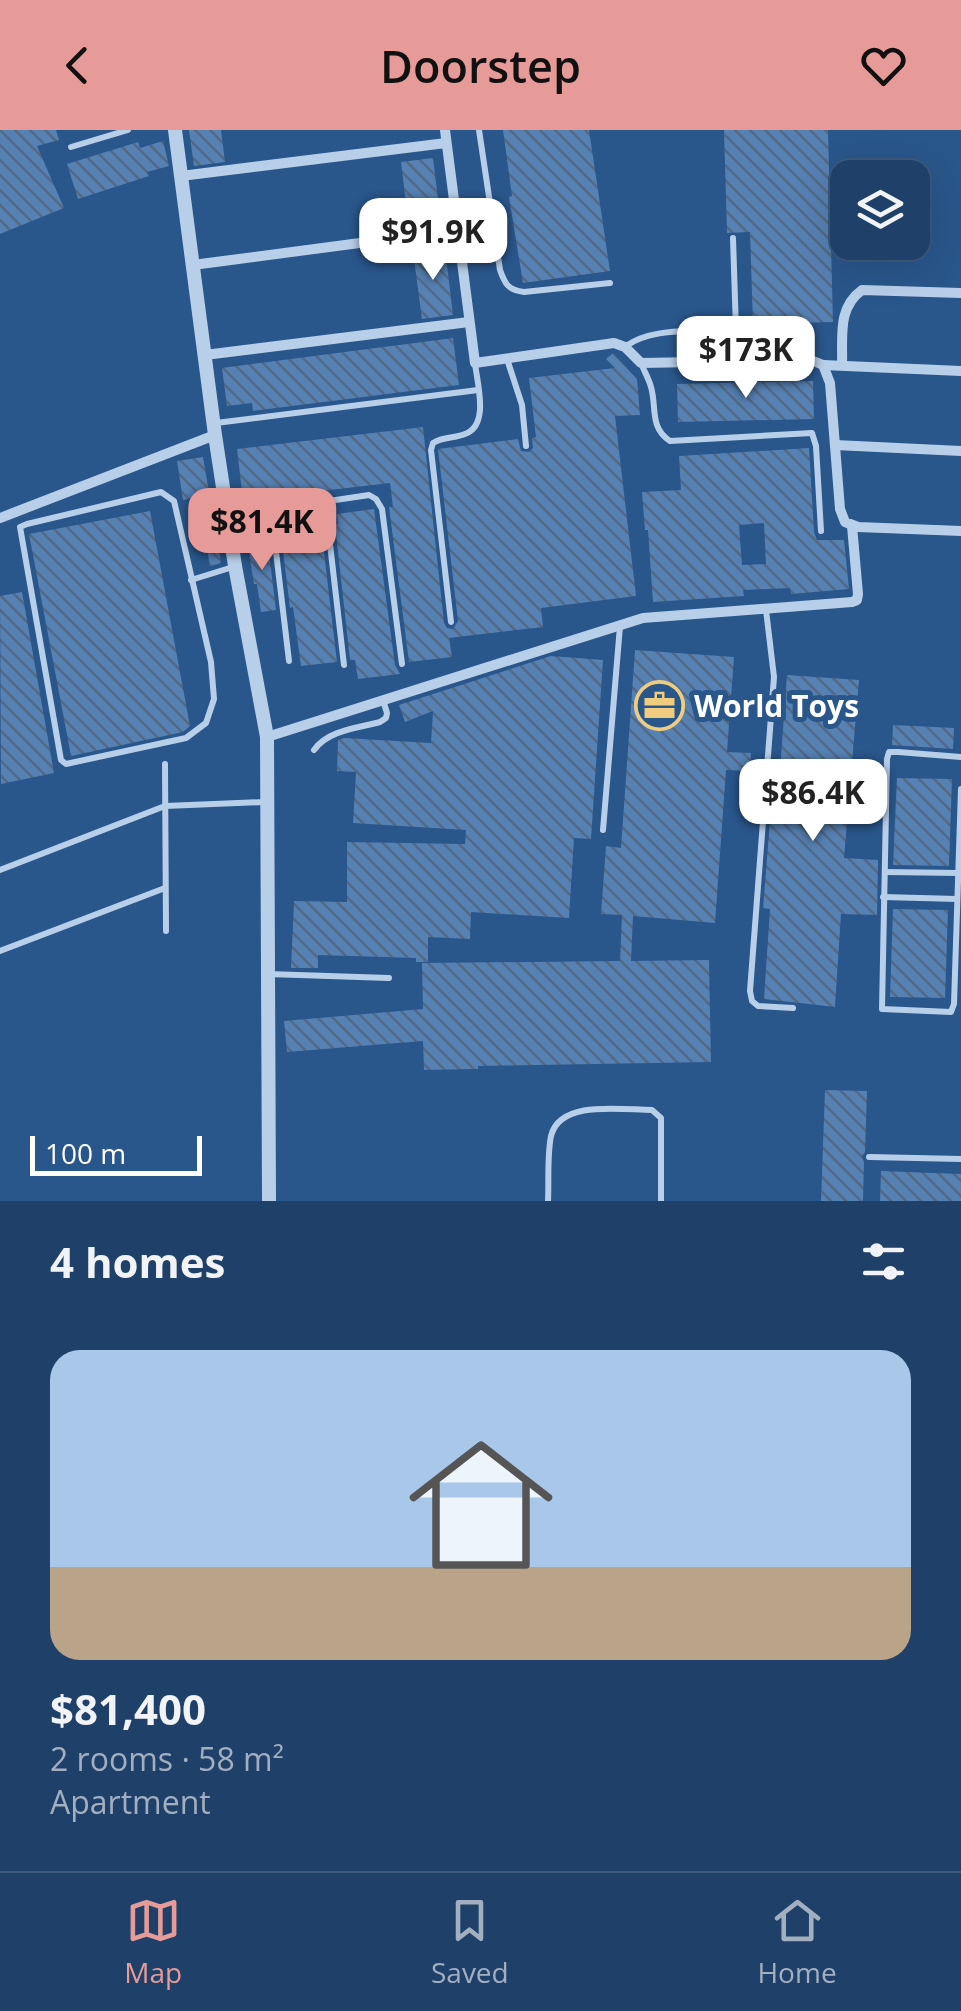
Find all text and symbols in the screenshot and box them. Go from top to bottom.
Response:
text: Doorstep [380,35,581,96]
icon: back [50,38,105,93]
icon: heart [856,38,911,93]
map controls [830,160,930,260]
button: layers [830,160,930,260]
pin: $91.9K [352,198,514,283]
text: $91.9K [381,209,485,252]
pin: $173K [676,316,816,401]
text: $173K [699,327,793,370]
pin: $81.4K [181,488,343,573]
text: $81.4K [210,499,314,542]
office icon: World Toys [633,679,685,731]
place label: World Toys [694,685,859,726]
pin: $86.4K [732,759,894,844]
text: $86.4K [761,770,865,813]
scale bar [30,1131,202,1176]
text: 100 m [45,1134,126,1172]
text: 4 homes [50,1233,225,1290]
icon: filters [856,1234,911,1289]
icon: home [391,1415,571,1595]
text: $81,400 [50,1680,206,1737]
text: 2 rooms · 58 m² [50,1737,284,1780]
text: Apartment [50,1780,211,1823]
tab: Map [124,1893,182,1991]
tab: Saved [431,1893,509,1991]
tab: Home [757,1893,837,1991]

